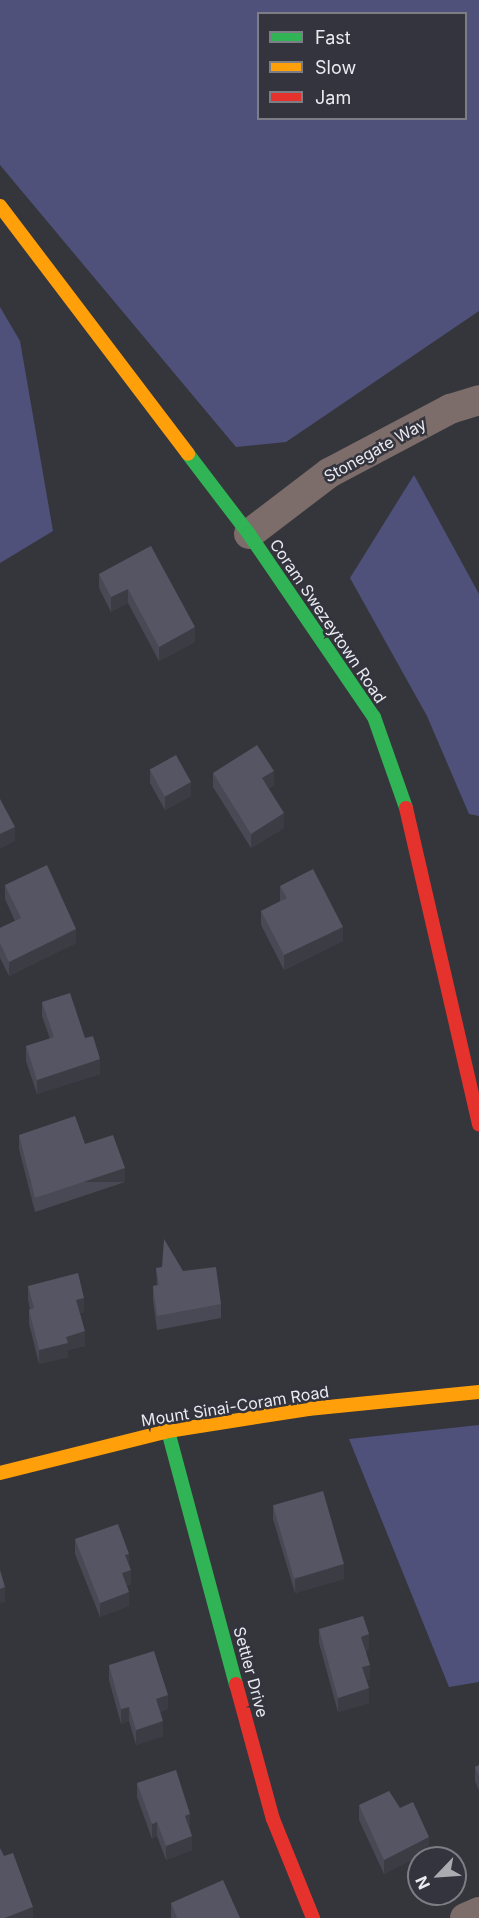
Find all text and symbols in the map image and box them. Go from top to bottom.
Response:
legend [257,12,467,120]
text: Fast [315,27,351,48]
text: Slow [315,57,356,78]
text: Jam [315,87,351,108]
street label: Stonegate Way [320,414,430,486]
street label: Coram Swezeytown Road [266,535,390,707]
street label: Mount Sinai-Coram Road [140,1382,330,1430]
street label: Settler Drive [230,1625,272,1719]
north arrow [407,1846,467,1906]
text: N [411,1873,434,1893]

